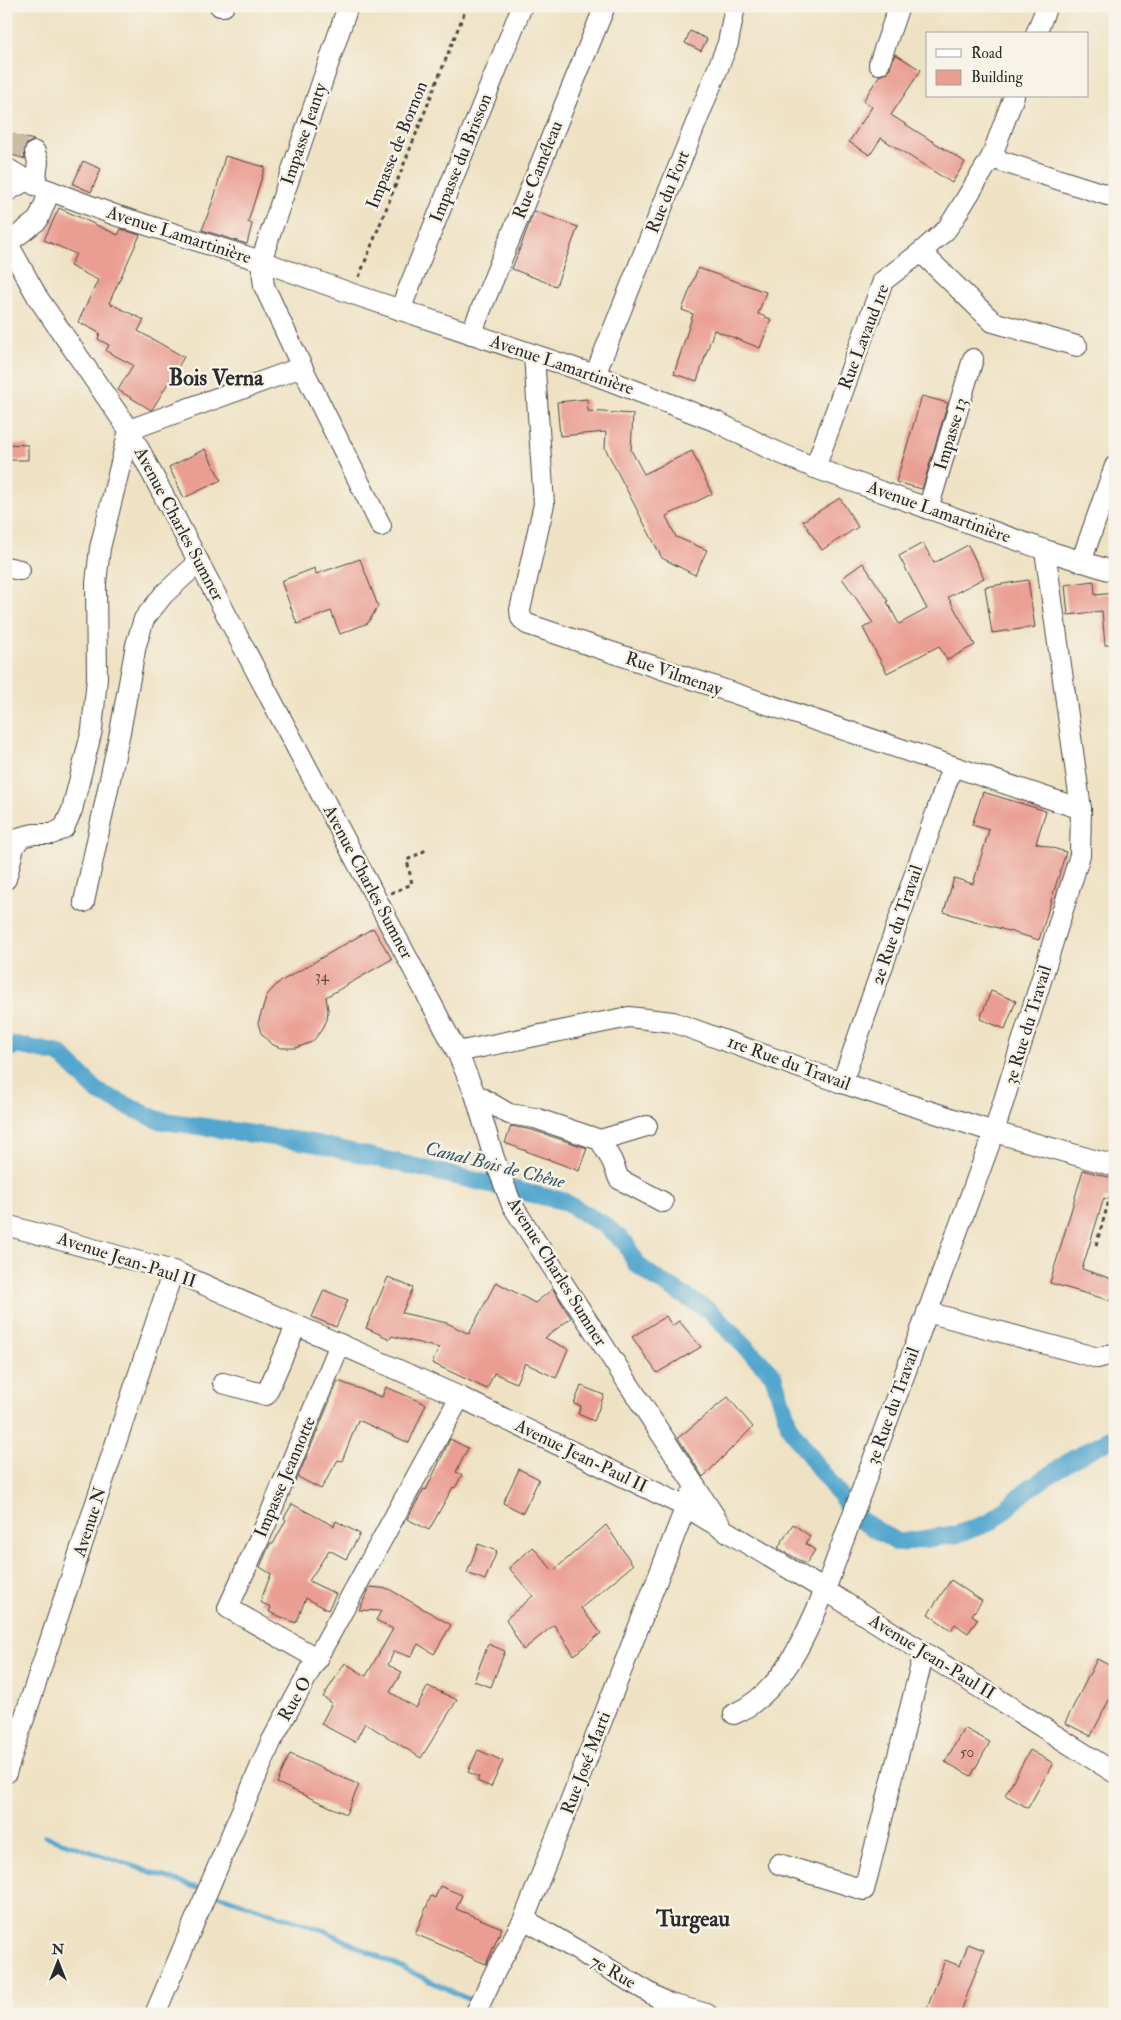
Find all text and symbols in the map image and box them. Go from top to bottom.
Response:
legend [926,32,1088,98]
text: Road [971,44,1003,63]
text: Building [971,68,1023,87]
street label: Impasse de Bornon [361,78,433,212]
street label: Impasse Jeanty [276,79,333,188]
street label: Impasse du Brisson [425,90,497,226]
street label: Rue Caméleau [508,117,568,223]
street label: Rue du Fort [641,147,695,237]
street label: Avenue Lamartinière [103,200,255,269]
street label: Rue Lavaud 1re [833,281,895,393]
street label: Avenue Lamartinière [486,329,637,401]
district label: Bois Verna [169,364,264,392]
street label: Impasse 13 [929,395,973,473]
street label: Avenue Charles Sumner [128,442,229,605]
street label: Avenue Lamartinière [863,475,1014,549]
street label: Rue Vilmenay [622,647,727,702]
street label: Avenue Charles Sumner [317,800,418,963]
street label: 2e Rue du Travail [866,862,928,988]
street label: 3e Rue du Travail [999,962,1057,1087]
house number: 34 [315,967,330,986]
street label: 1re Rue du Travail [724,1030,854,1096]
water label: Canal Bois de Chêne [423,1136,568,1194]
street label: Avenue Charles Sumner [501,1192,612,1351]
street label: Avenue Jean-Paul II [54,1226,199,1293]
street label: 3e Rue du Travail [861,1344,925,1468]
street label: Impasse Jeannotte [249,1412,321,1541]
street label: Avenue Jean-Paul II [510,1414,651,1498]
street label: Avenue N [68,1484,112,1561]
street label: Avenue Jean-Paul II [864,1608,999,1705]
street label: Rue O [273,1672,317,1726]
street label: Rue José Marti [556,1708,616,1818]
house number: 50 [960,1743,974,1762]
district label: Turgeau [655,1905,731,1934]
north arrow [32,1938,82,1988]
text: N [51,1941,65,1958]
street label: 7e Rue [586,1950,640,1994]

